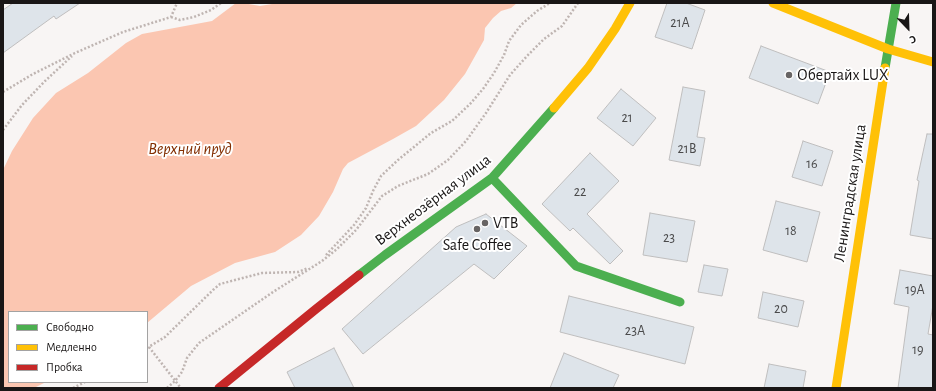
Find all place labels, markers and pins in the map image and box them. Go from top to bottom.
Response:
place label: Обертайх LUX [797,65,888,85]
marker: Обертайх LUX [784,70,794,80]
place label: VTB [493,213,518,233]
marker: VTB [480,218,490,228]
marker: Safe Coffee [472,224,482,234]
place label: Safe Coffee [443,235,511,255]

